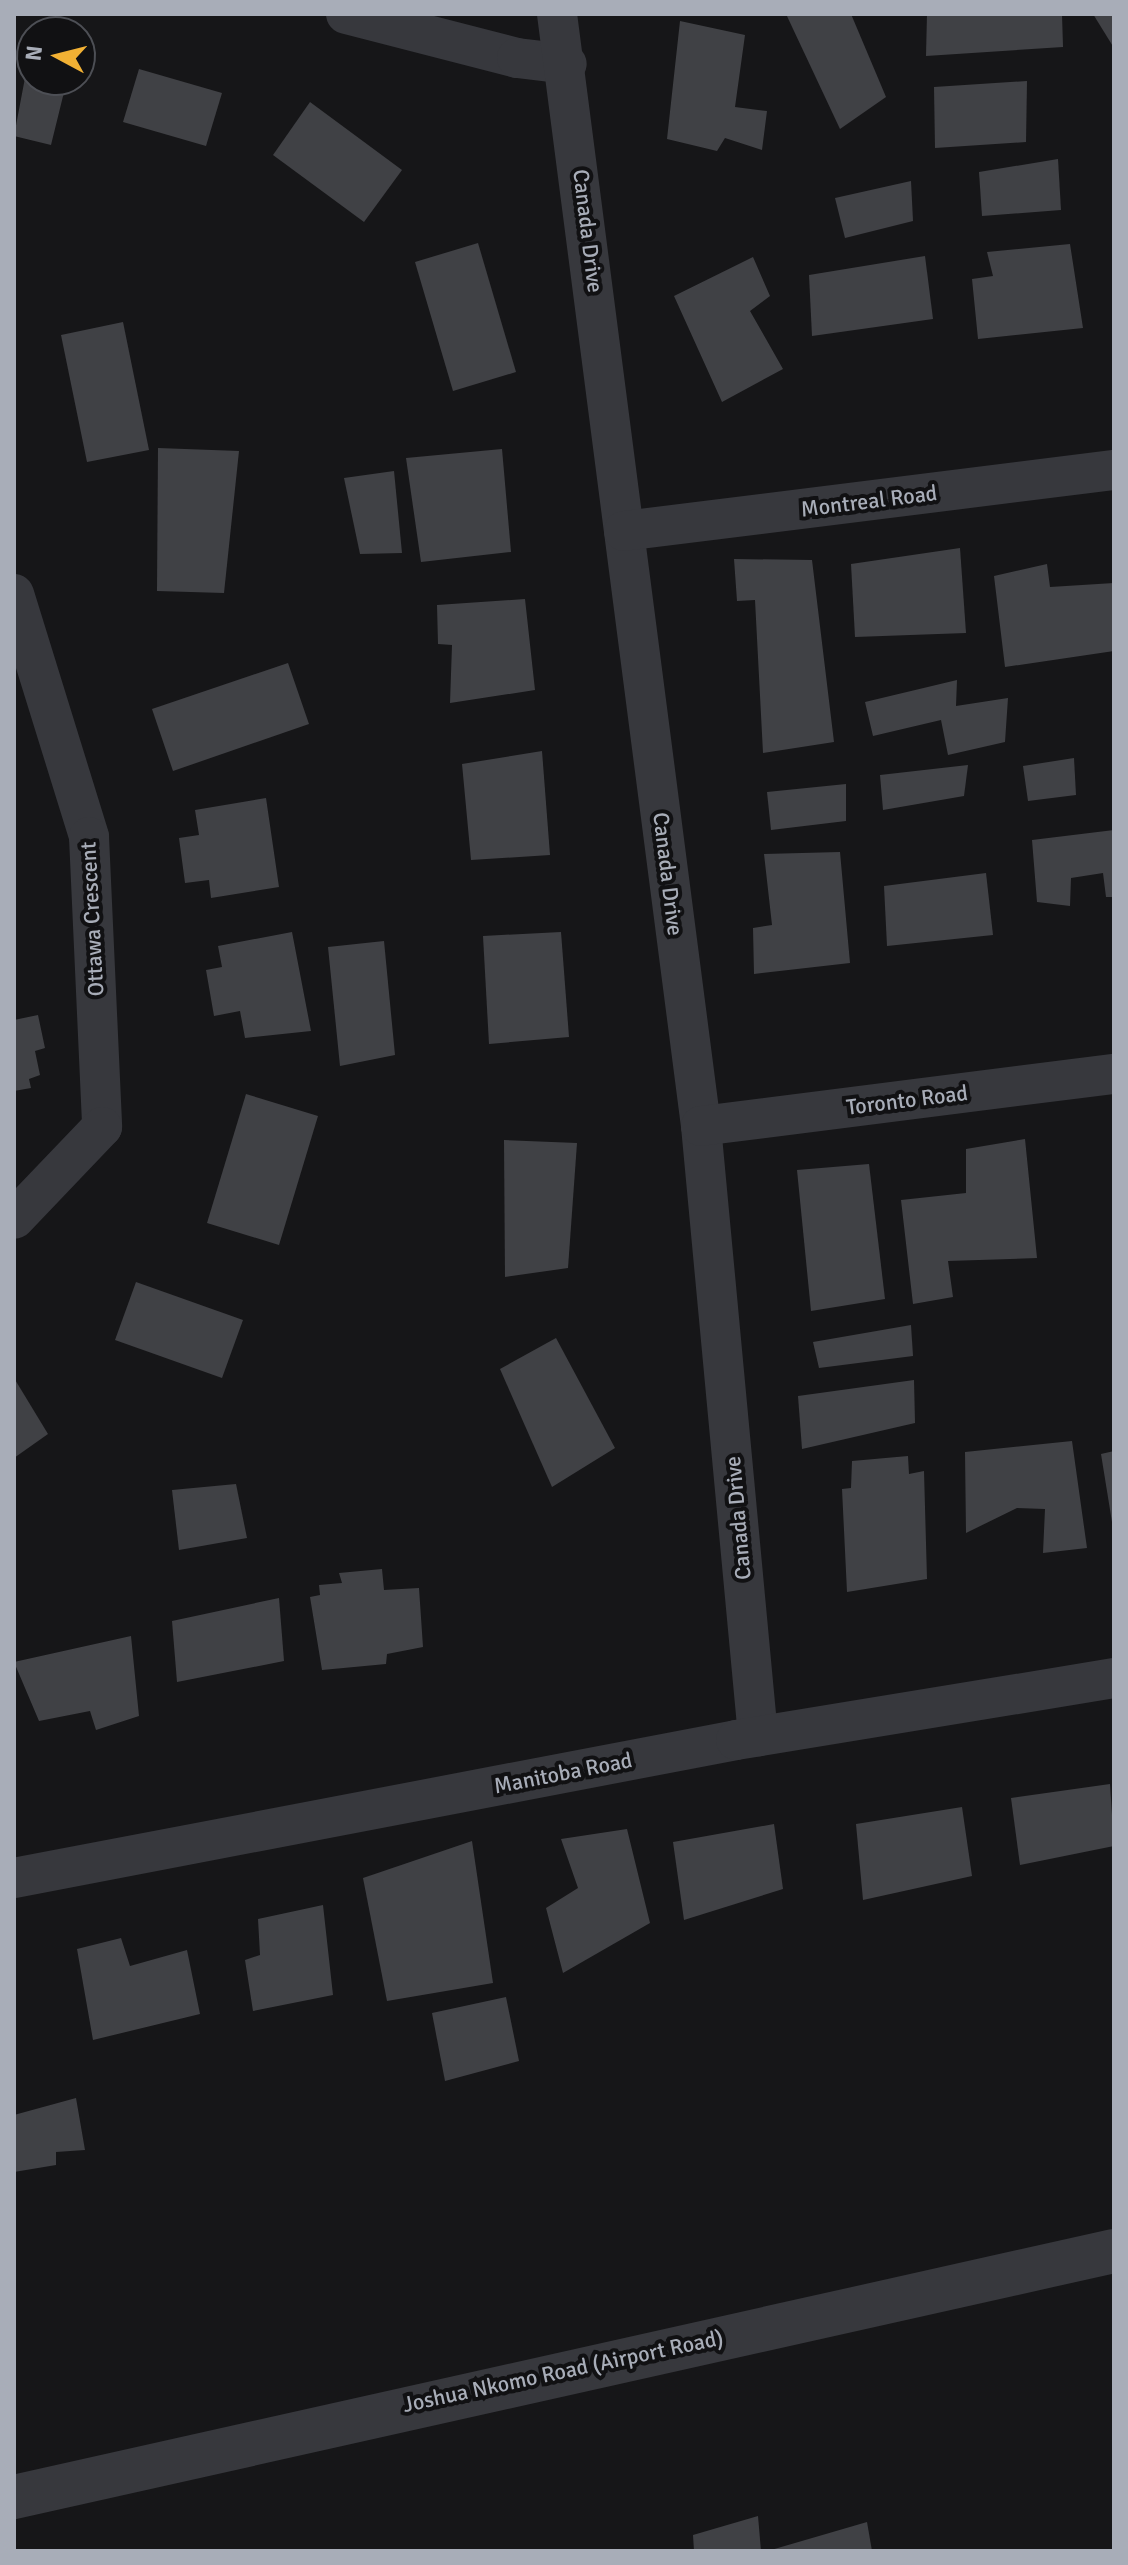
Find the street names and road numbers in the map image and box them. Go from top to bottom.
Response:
street label: Canada Drive [567,168,609,294]
street label: Montreal Road [799,480,939,522]
street label: Canada Drive [647,811,689,937]
street label: Ottawa Crescent [75,841,109,997]
street label: Toronto Road [845,1079,969,1121]
street label: Canada Drive [719,1455,757,1581]
street label: Manitoba Road [492,1747,634,1799]
street label: Joshua Nkomo Road (Airport Road) [400,2324,726,2418]

